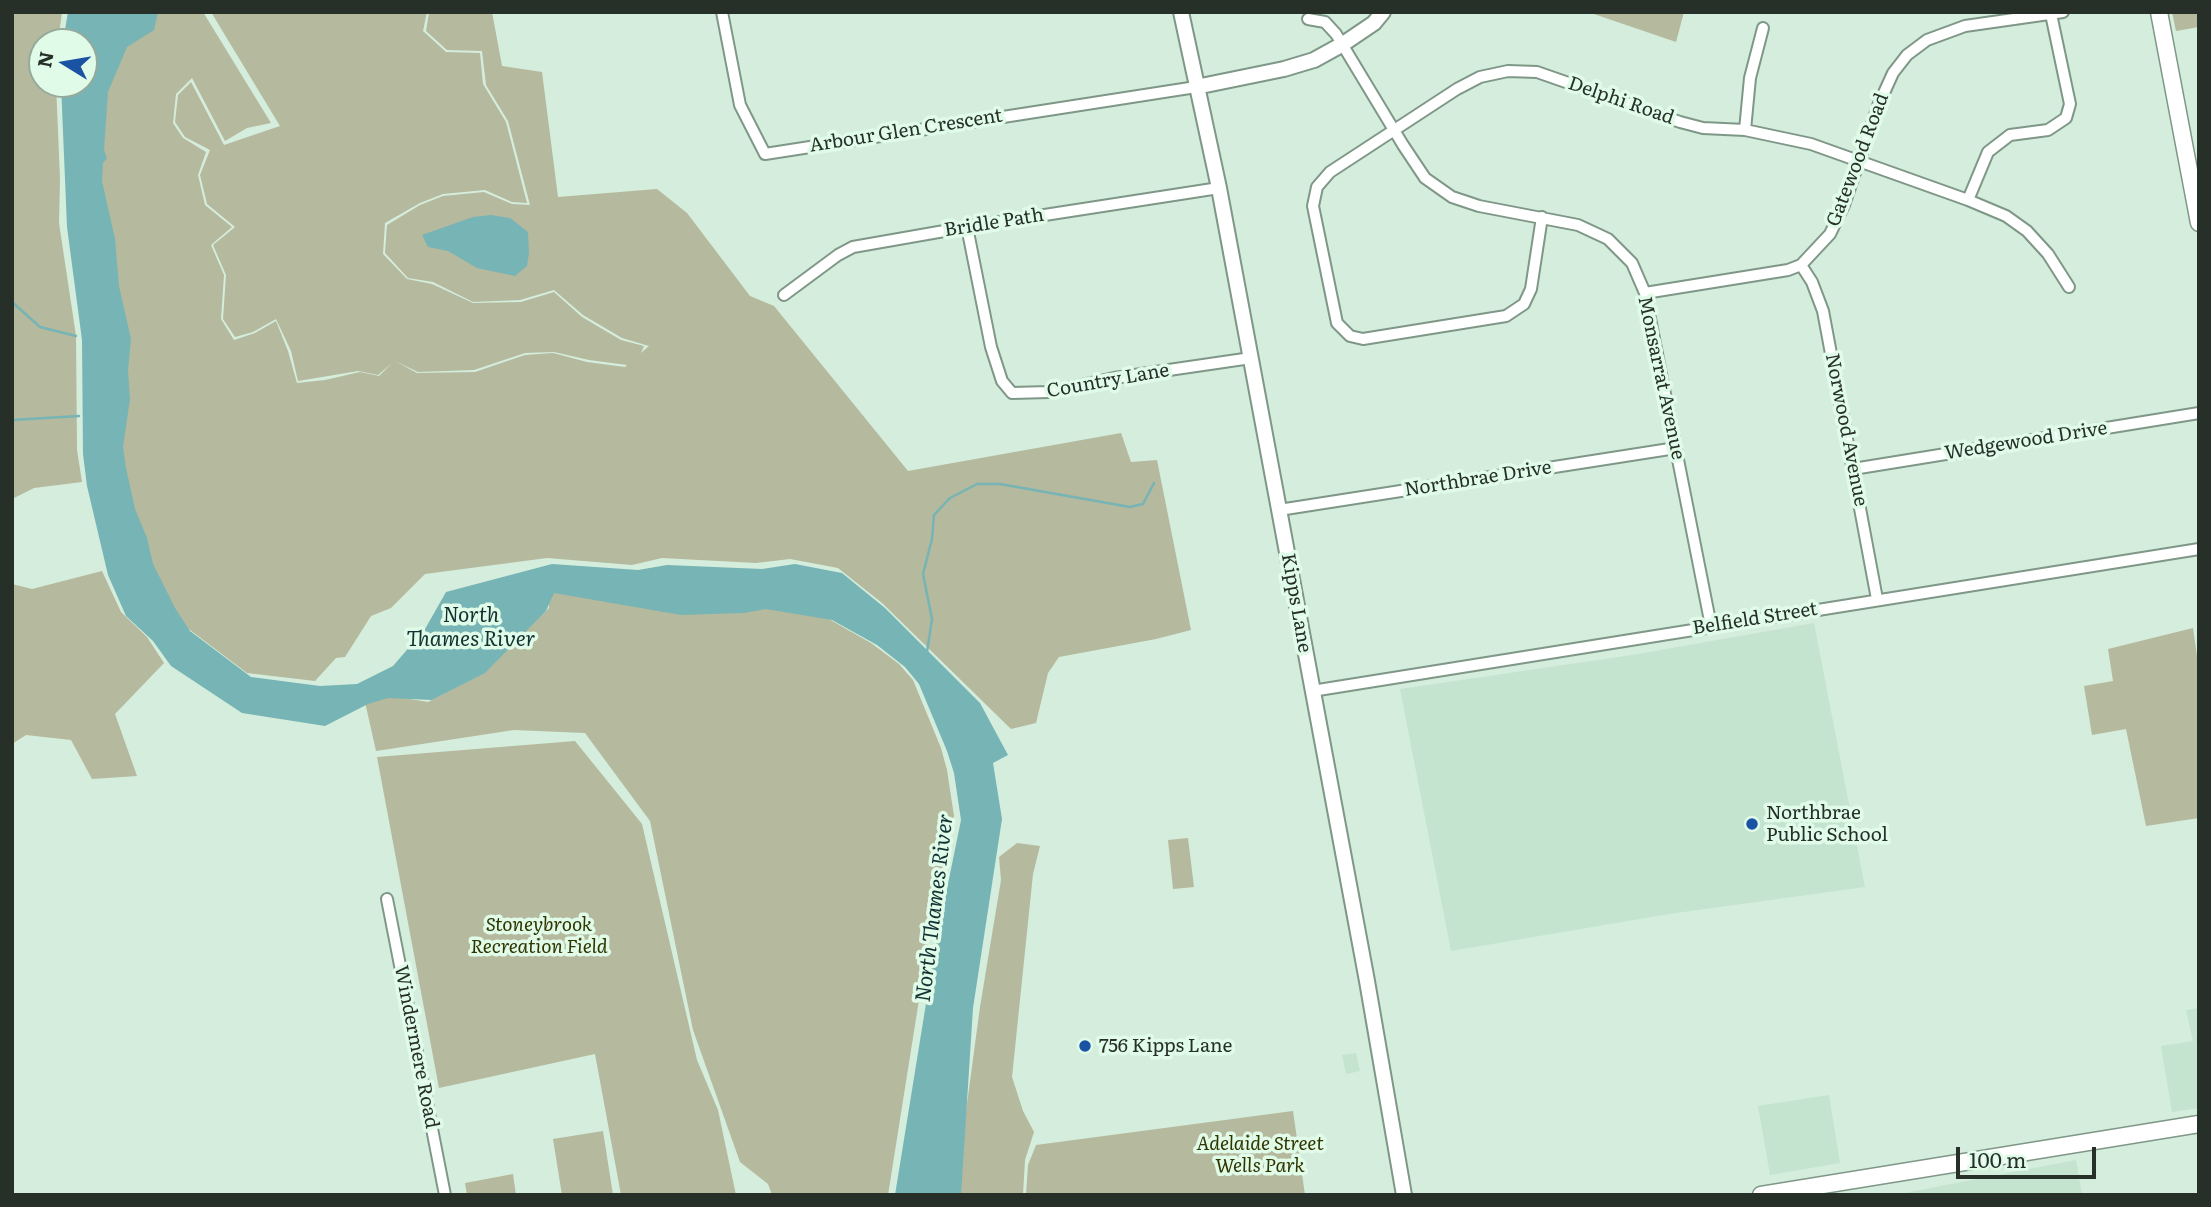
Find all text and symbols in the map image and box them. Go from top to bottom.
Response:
north arrow [28,28,98,98]
text: N [29,49,60,70]
street label: Delphi Road [1565,72,1677,130]
street label: Gatewood Road [1822,90,1894,230]
street label: Arbour Glen Crescent [808,104,1004,158]
street label: Bridle Path [942,204,1046,242]
street label: Monsarrat Avenue [1633,294,1689,462]
street label: Norwood Avenue [1820,352,1872,508]
street label: Country Lane [1045,359,1171,403]
street label: Wedgewood Drive [1943,417,2109,465]
street label: Northbrae Drive [1403,456,1553,502]
street label: Kipps Lane [1276,552,1316,654]
street label: Belfield Street [1691,598,1819,640]
water label: North Thames River [406,603,536,653]
place label: Northbrae Public School [1766,802,1888,846]
water label: North Thames River [911,812,959,1004]
marker: Northbrae Public School [1744,816,1760,832]
park label: Stoneybrook Recreation Field [470,914,608,958]
street label: Windermere Road [389,963,443,1131]
place label: 756 Kipps Lane [1099,1035,1232,1057]
marker: 756 Kipps Lane [1077,1038,1093,1054]
park label: Adelaide Street Wells Park [1196,1133,1324,1177]
scale bar [1959,1134,2099,1178]
text: 100 m [1969,1143,2026,1174]

